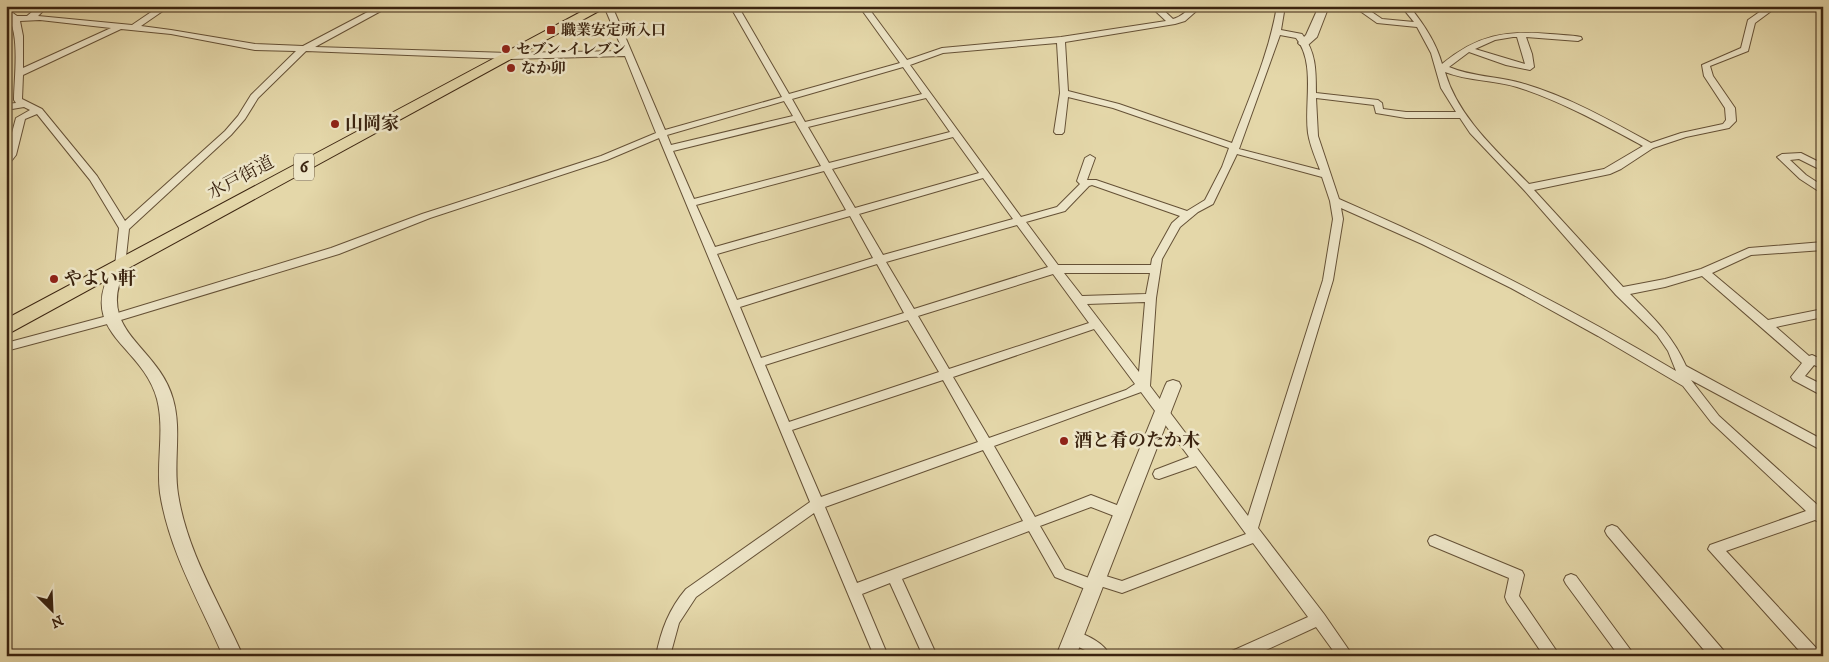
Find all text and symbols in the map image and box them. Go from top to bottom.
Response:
place label: 職業安定所入口 [561,21,666,40]
marker: 職業安定所入口 [545,24,557,36]
place label: セブン-イレブン [516,40,626,59]
marker: セブン-イレブン [500,43,512,55]
place label: なか卯 [521,59,566,78]
marker: なか卯 [505,62,517,74]
place label: 山岡家 [345,113,399,135]
marker: 山岡家 [329,118,341,130]
street label: 水戸街道 [204,151,278,205]
road number: 6 [294,154,314,180]
place label: やよい軒 [64,268,136,290]
marker: やよい軒 [48,273,60,285]
place label: 酒と肴のたか木 [1074,430,1200,452]
marker: 酒と肴のたか木 [1058,435,1070,447]
north arrow [28,584,78,634]
text: N [48,610,66,632]

